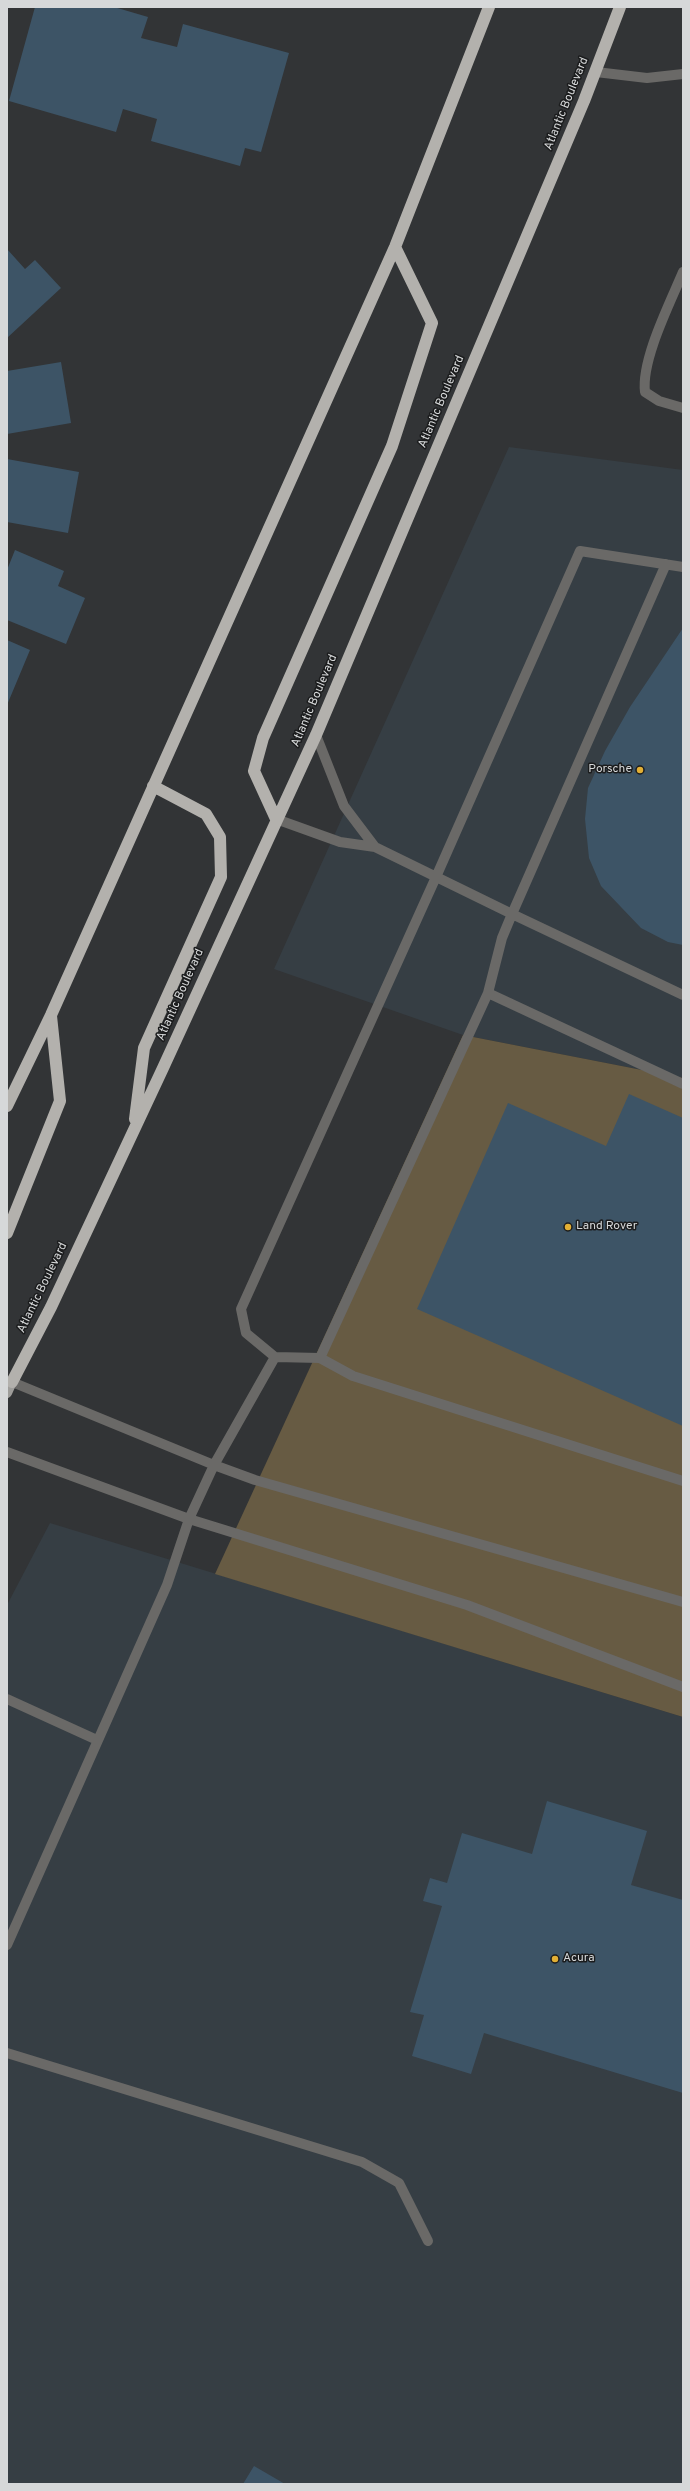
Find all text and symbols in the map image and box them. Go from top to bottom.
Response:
street label: Atlantic Boulevard [542,55,592,153]
street label: Atlantic Boulevard [416,354,468,450]
street label: Atlantic Boulevard [289,653,341,749]
place label: Porsche [588,763,632,777]
marker: Porsche [635,765,645,775]
street label: Atlantic Boulevard [154,947,208,1043]
place label: Land Rover [576,1220,637,1234]
marker: Land Rover [563,1222,573,1232]
street label: Atlantic Boulevard [15,1240,71,1336]
place label: Acura [563,1952,594,1966]
marker: Acura [550,1954,560,1964]

